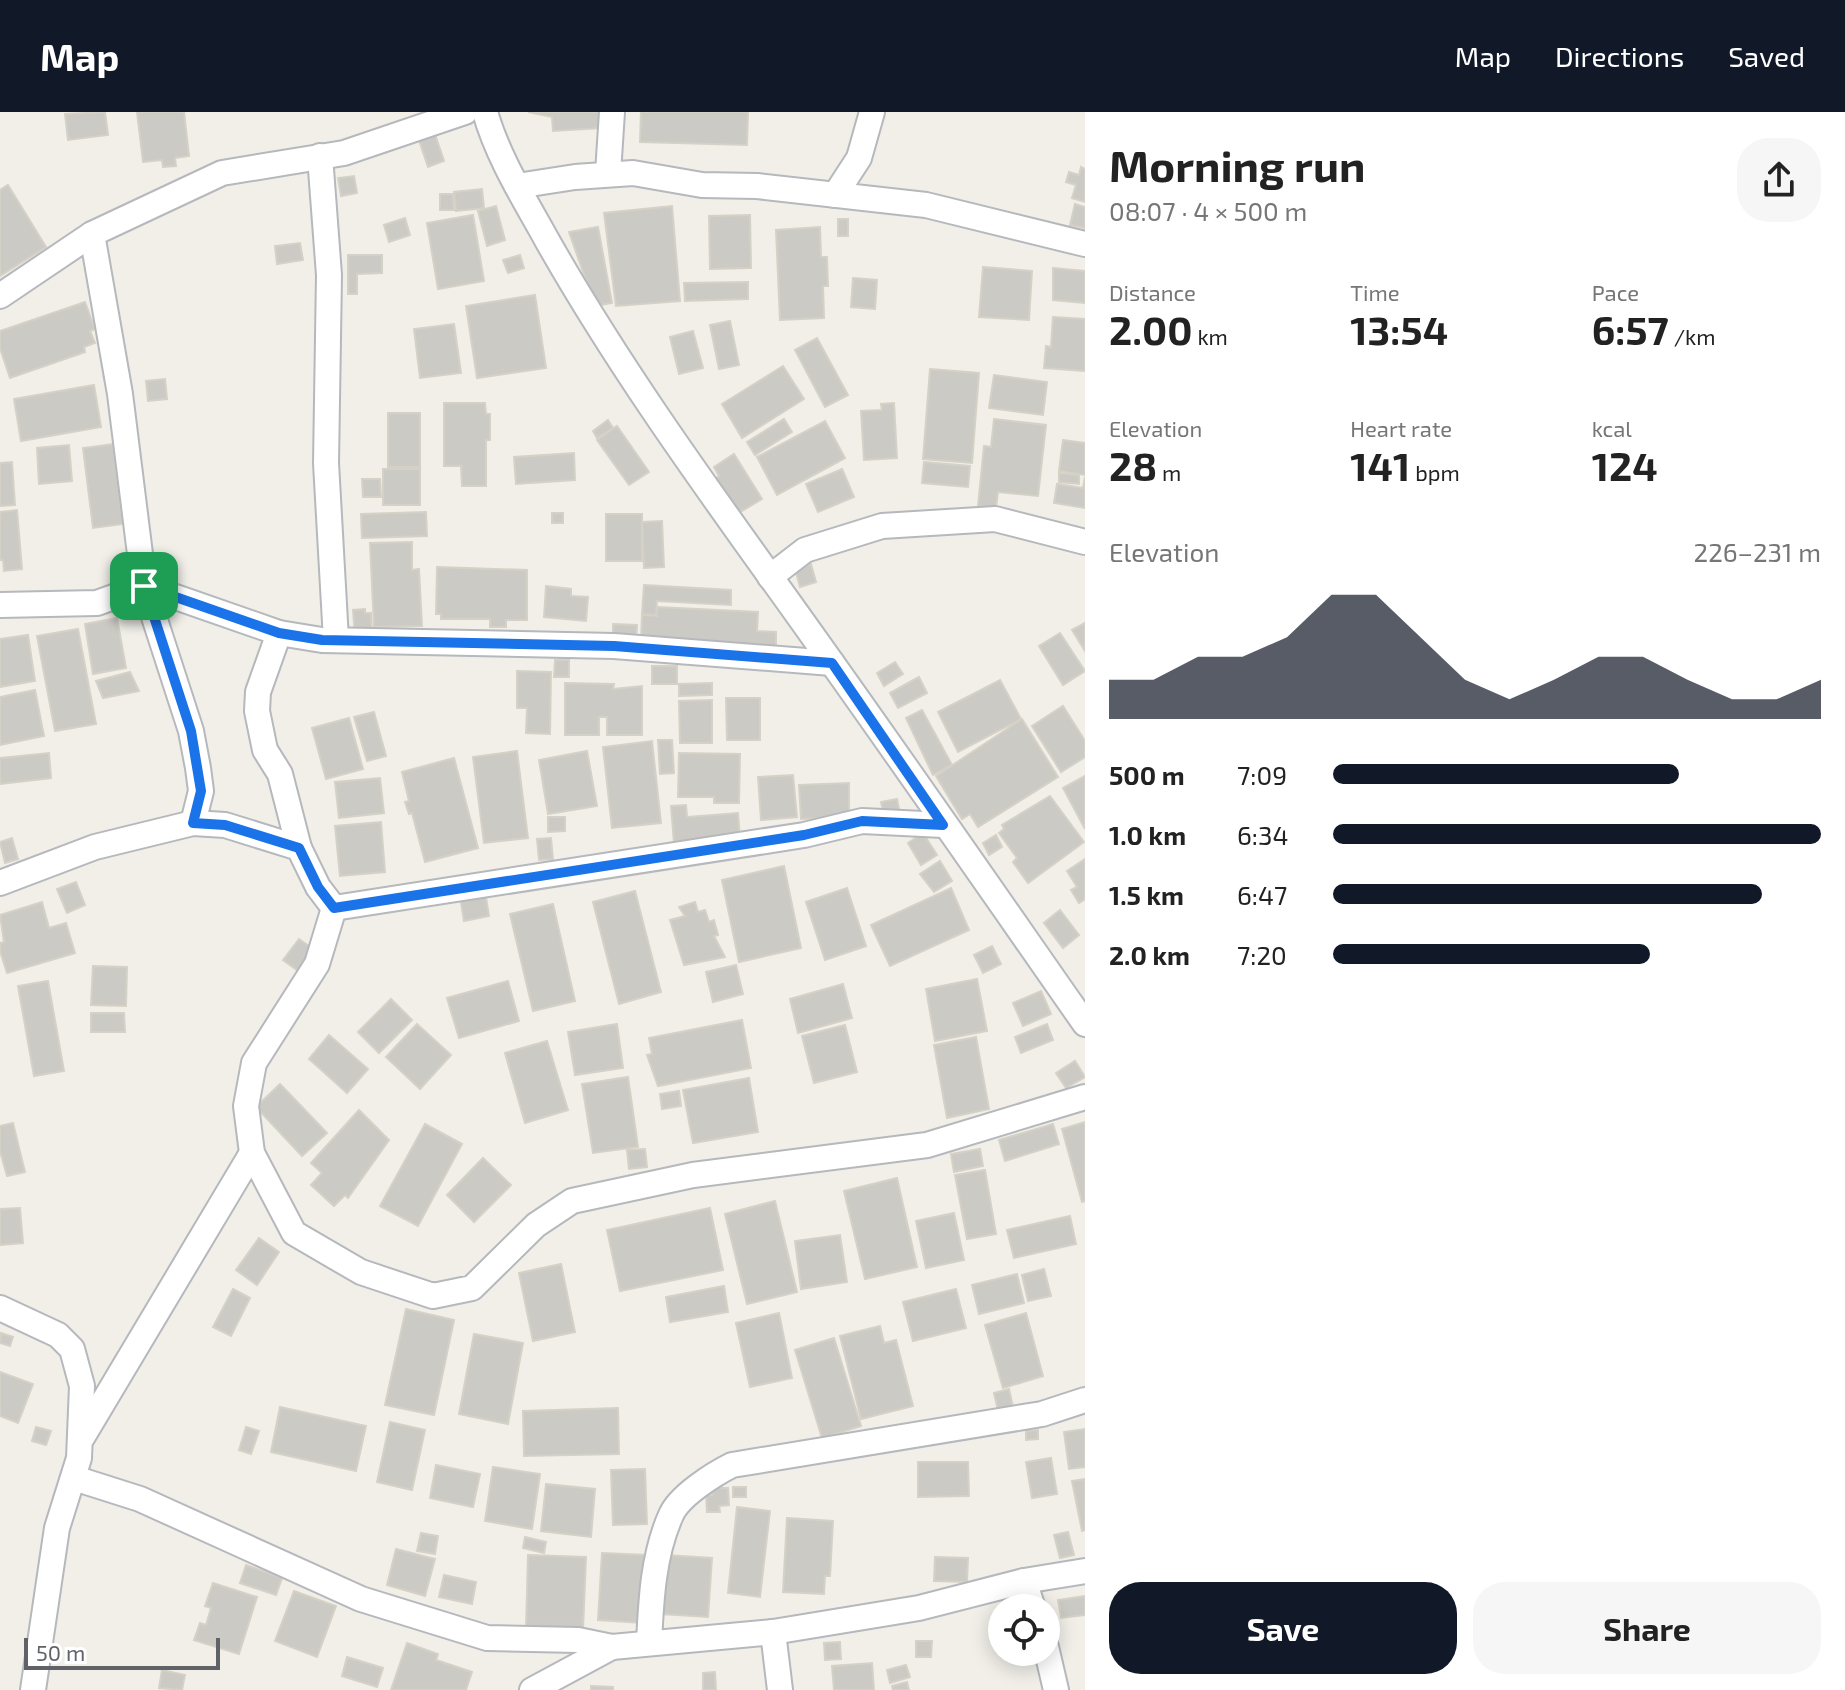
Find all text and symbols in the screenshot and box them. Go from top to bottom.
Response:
text: Map [40,33,119,79]
text: Map [1455,39,1511,73]
text: Directions [1555,39,1684,73]
text: Saved [1728,39,1805,73]
text: Morning run [1109,138,1365,191]
button: share [1737,138,1821,222]
text: 08:07 · 4 × 500 m [1109,195,1307,226]
text: Distance [1109,279,1196,305]
text: Time [1350,279,1400,305]
text: Pace [1592,279,1639,305]
text: 2.00 [1109,305,1192,353]
text: 13:54 [1350,305,1448,353]
text: 6:57 [1592,305,1669,353]
text: km [1192,323,1228,349]
text: /km [1669,323,1716,349]
text: Elevation [1109,415,1202,441]
text: Heart rate [1350,415,1452,441]
text: kcal [1592,415,1632,441]
text: 28 [1109,441,1157,489]
text: 141 [1350,441,1410,489]
text: 124 [1592,441,1658,489]
text: m [1157,459,1181,485]
text: bpm [1410,459,1460,485]
text: Elevation [1109,536,1219,567]
text: 226–231 m [1694,536,1821,567]
pin [110,552,178,620]
icon: arrive [122,564,166,608]
text: 500 m [1109,759,1185,790]
text: 7:09 [1237,759,1287,790]
text: 1.0 km [1109,819,1186,850]
text: 6:34 [1237,819,1288,850]
text: 1.5 km [1109,879,1184,910]
text: 6:47 [1237,879,1287,910]
text: 2.0 km [1109,939,1190,970]
text: 7:20 [1237,939,1287,970]
button: Save [1109,1582,1457,1674]
button: Share [1473,1582,1821,1674]
map controls [988,1594,1060,1666]
button: locate [988,1594,1060,1666]
scale bar [24,1634,220,1670]
text: 50 m [36,1639,85,1665]

